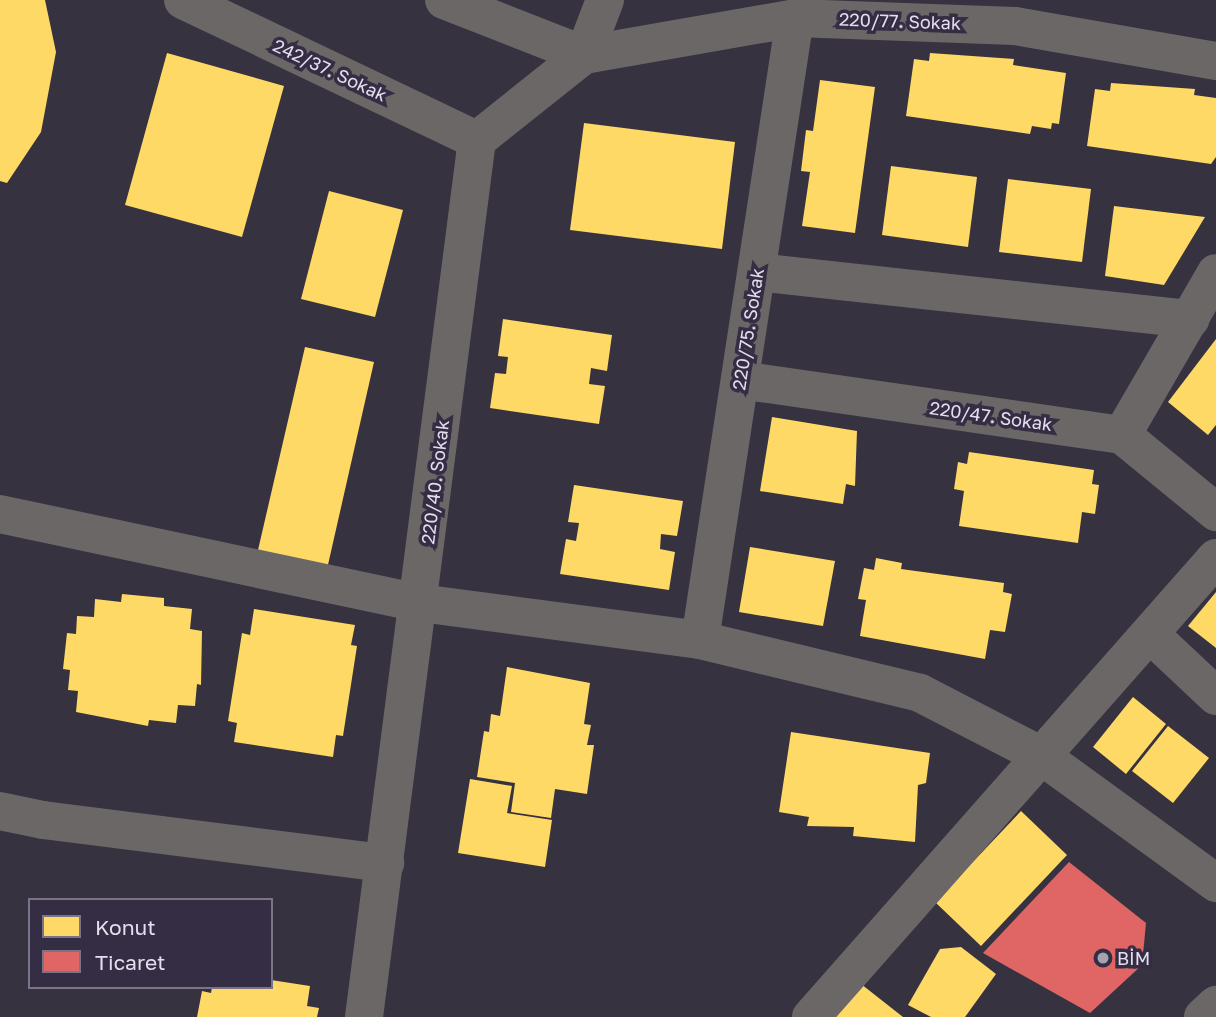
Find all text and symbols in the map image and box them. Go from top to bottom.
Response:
street label: 220/77. Sokak [839,8,961,34]
street label: 242/37. Sokak [270,34,390,106]
street label: 220/75. Sokak [728,266,768,392]
street label: 220/47. Sokak [928,397,1054,435]
street label: 220/40. Sokak [417,418,453,546]
legend [28,898,273,989]
text: Konut [95,914,156,940]
place label: BİM [1117,947,1150,969]
text: Ticaret [95,949,166,975]
marker: BİM [1095,950,1111,966]

